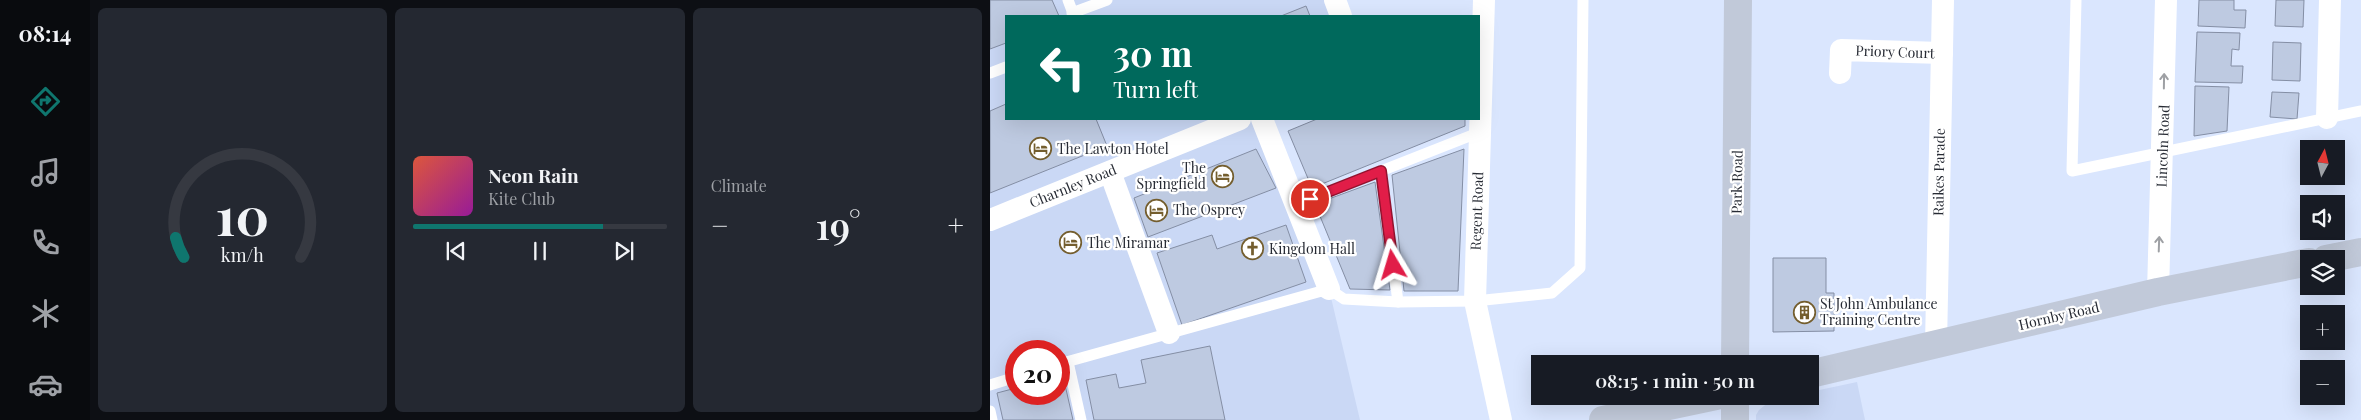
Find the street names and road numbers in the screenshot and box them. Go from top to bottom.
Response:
street label: Priory Court [1855,41,1936,62]
street label: Lincoln Road [2152,104,2173,188]
street label: Raikes Parade [1928,128,1949,216]
street label: Park Road [1726,150,1747,214]
street label: Charnley Road [1026,159,1119,212]
street label: Regent Road [1466,171,1487,251]
street label: Hornby Road [2017,297,2101,334]

